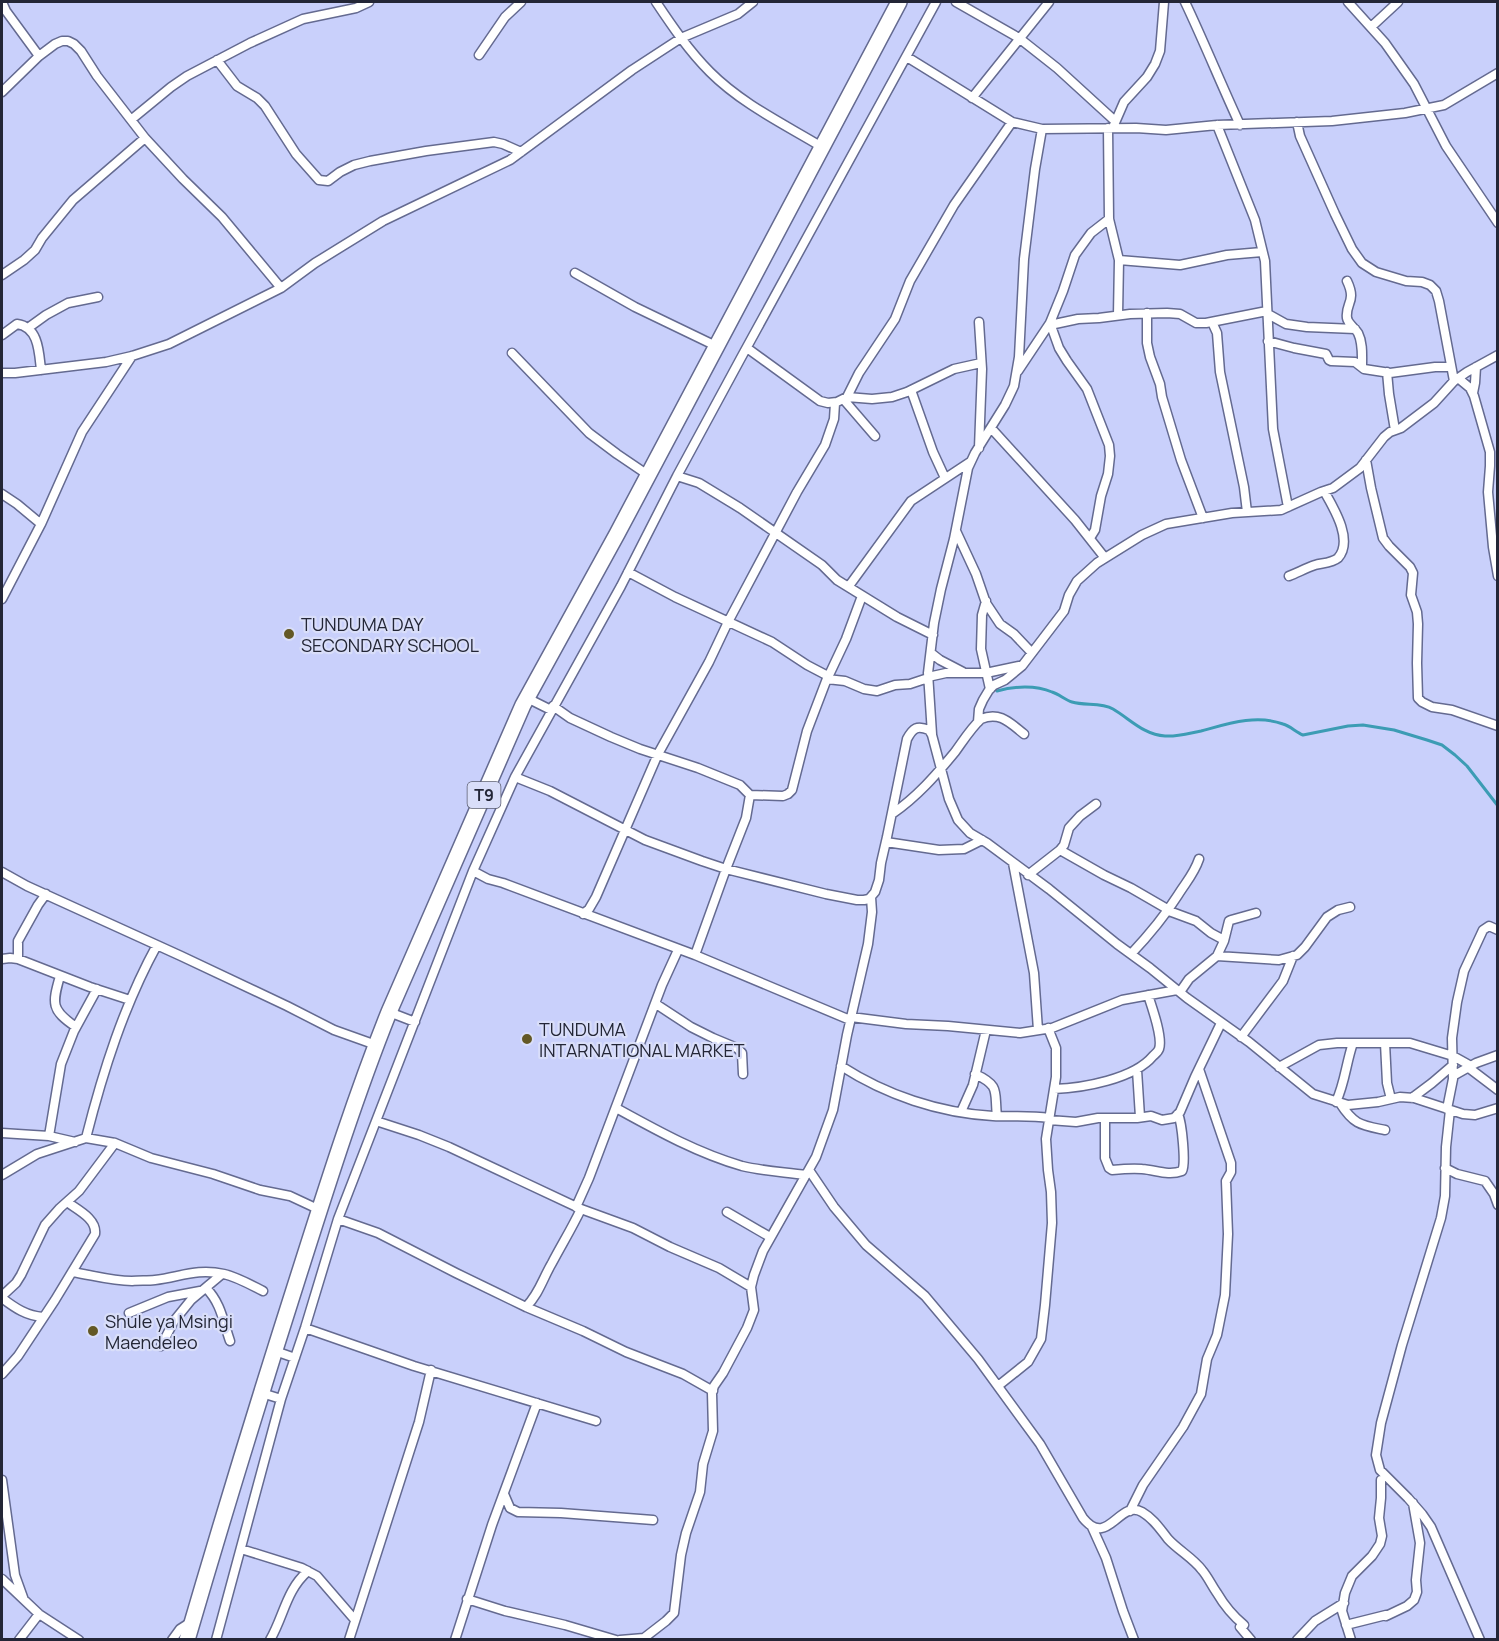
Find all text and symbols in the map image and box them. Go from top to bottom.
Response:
place label: TUNDUMA DAY SECONDARY SCHOOL [301,612,479,657]
marker: TUNDUMA DAY SECONDARY SCHOOL [282,627,296,641]
road number: T9 [468,782,500,808]
place label: TUNDUMA INTARNATIONAL MARKET [539,1017,745,1062]
marker: TUNDUMA INTARNATIONAL MARKET [520,1032,534,1046]
place label: Shule ya Msingi Maendeleo [105,1309,233,1354]
marker: Shule ya Msingi Maendeleo [86,1324,100,1338]

